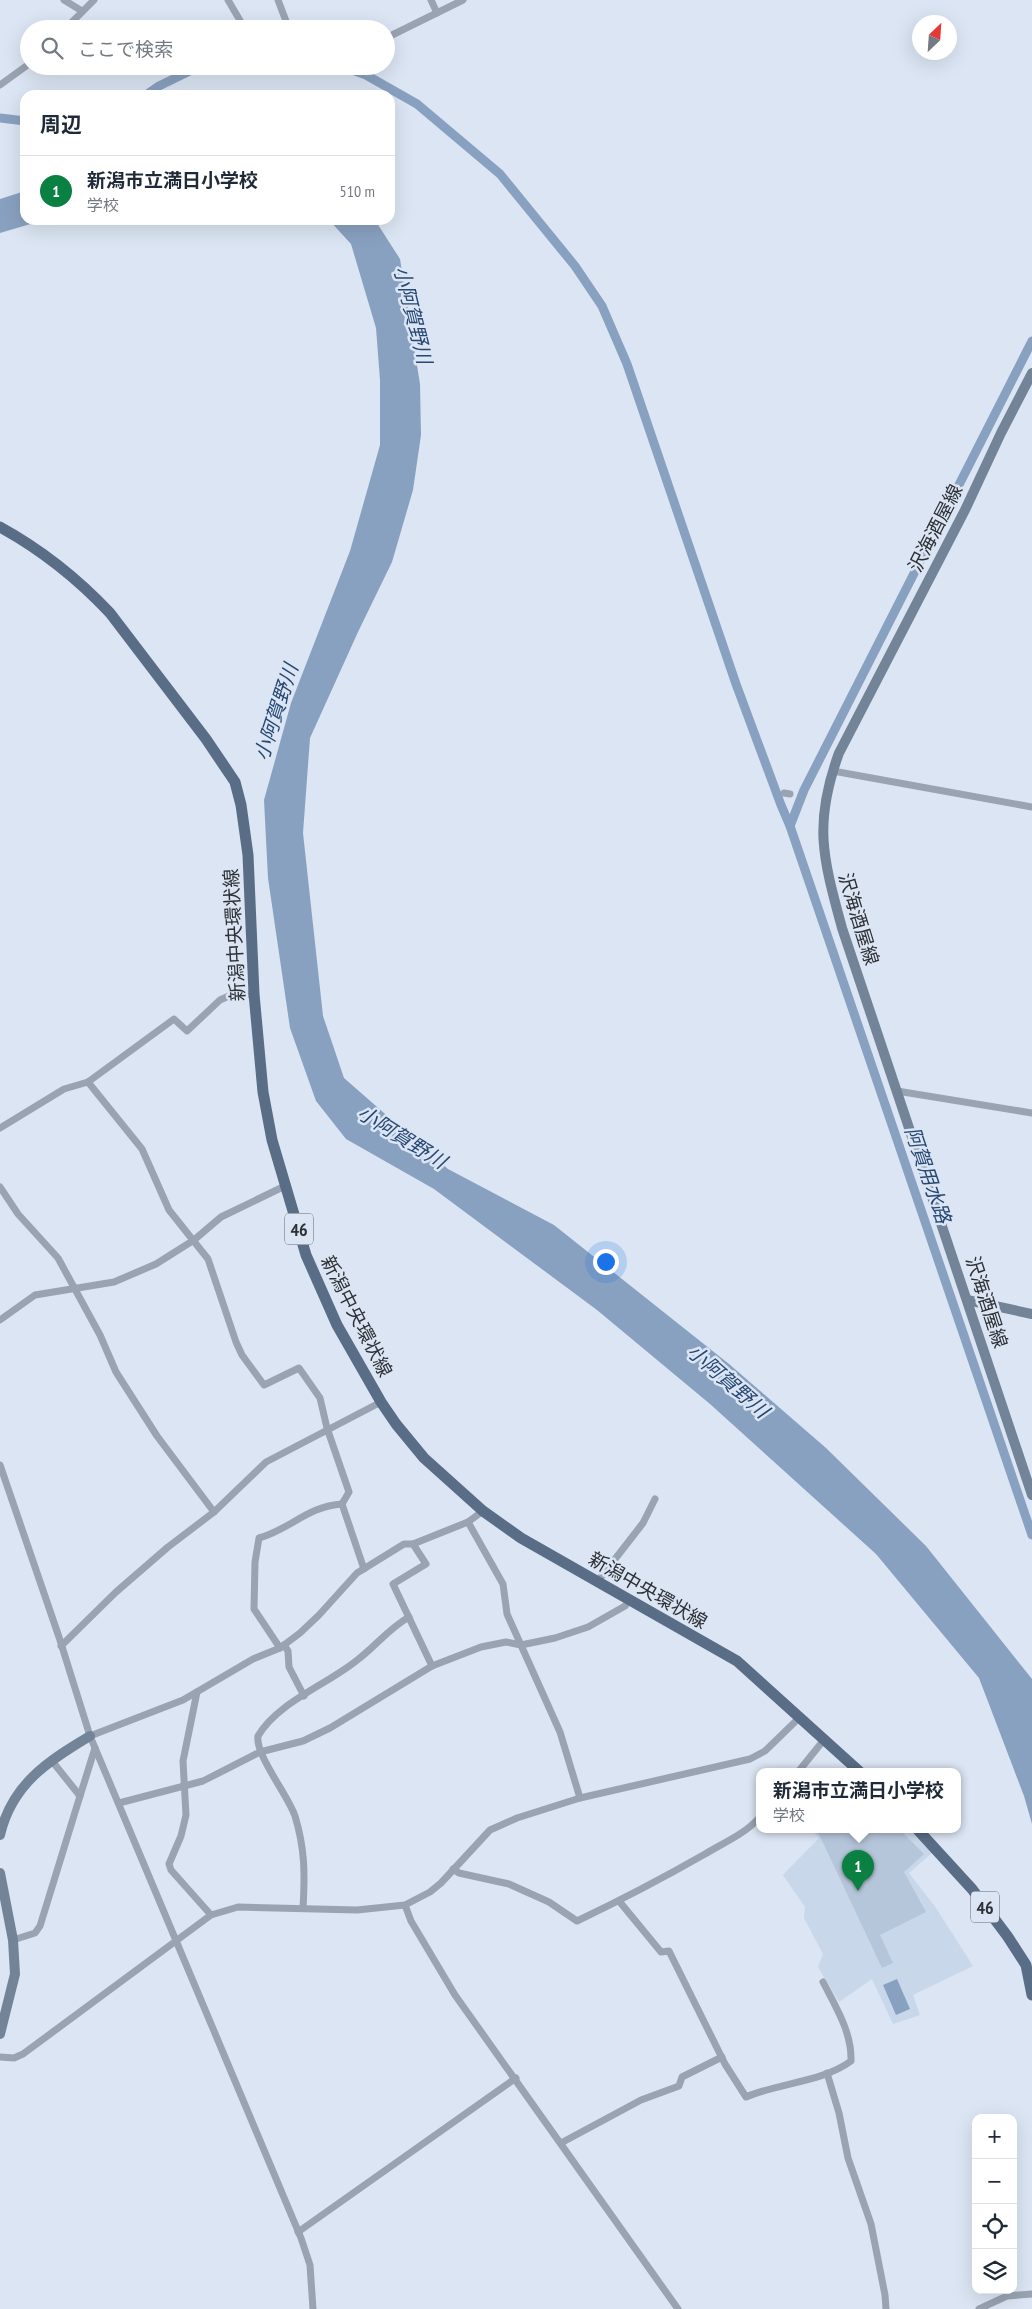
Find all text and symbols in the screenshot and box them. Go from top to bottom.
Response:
north arrow [912,15,957,60]
search box [20,20,395,75]
icon: search [38,34,66,62]
text: ここで検索 [78,37,173,61]
text: 周辺 [40,111,82,138]
text: 新潟市立満日小学校 [87,168,258,192]
text: 1 [52,181,60,201]
text: 510 m [340,181,375,201]
text: 学校 [87,195,119,215]
water label: 小阿賀野川 [388,263,438,369]
street label: 沢海酒屋線 [903,480,967,576]
water label: 小阿賀野川 [248,659,304,764]
street label: 新潟中央環状線 [219,868,249,1002]
street label: 沢海酒屋線 [834,870,884,968]
water label: 小阿賀野川 [353,1099,453,1176]
water label: 阿賀用水路 [899,1123,957,1228]
road number: 46 [285,1214,313,1244]
your location [593,1249,619,1275]
street label: 新潟中央環状線 [316,1251,398,1381]
street label: 沢海酒屋線 [961,1253,1013,1351]
water label: 小阿賀野川 [682,1338,776,1425]
street label: 新潟中央環状線 [584,1546,712,1634]
popup [756,1768,961,1833]
text: 新潟市立満日小学校 [773,1778,944,1802]
text: 学校 [773,1805,805,1825]
pin: 1 [842,1850,874,1891]
road number: 46 [971,1891,999,1922]
map controls [972,2114,1017,2294]
button: + [972,2114,1017,2159]
button: − [972,2159,1017,2204]
button: locate [972,2204,1017,2249]
button: layers [972,2249,1017,2294]

